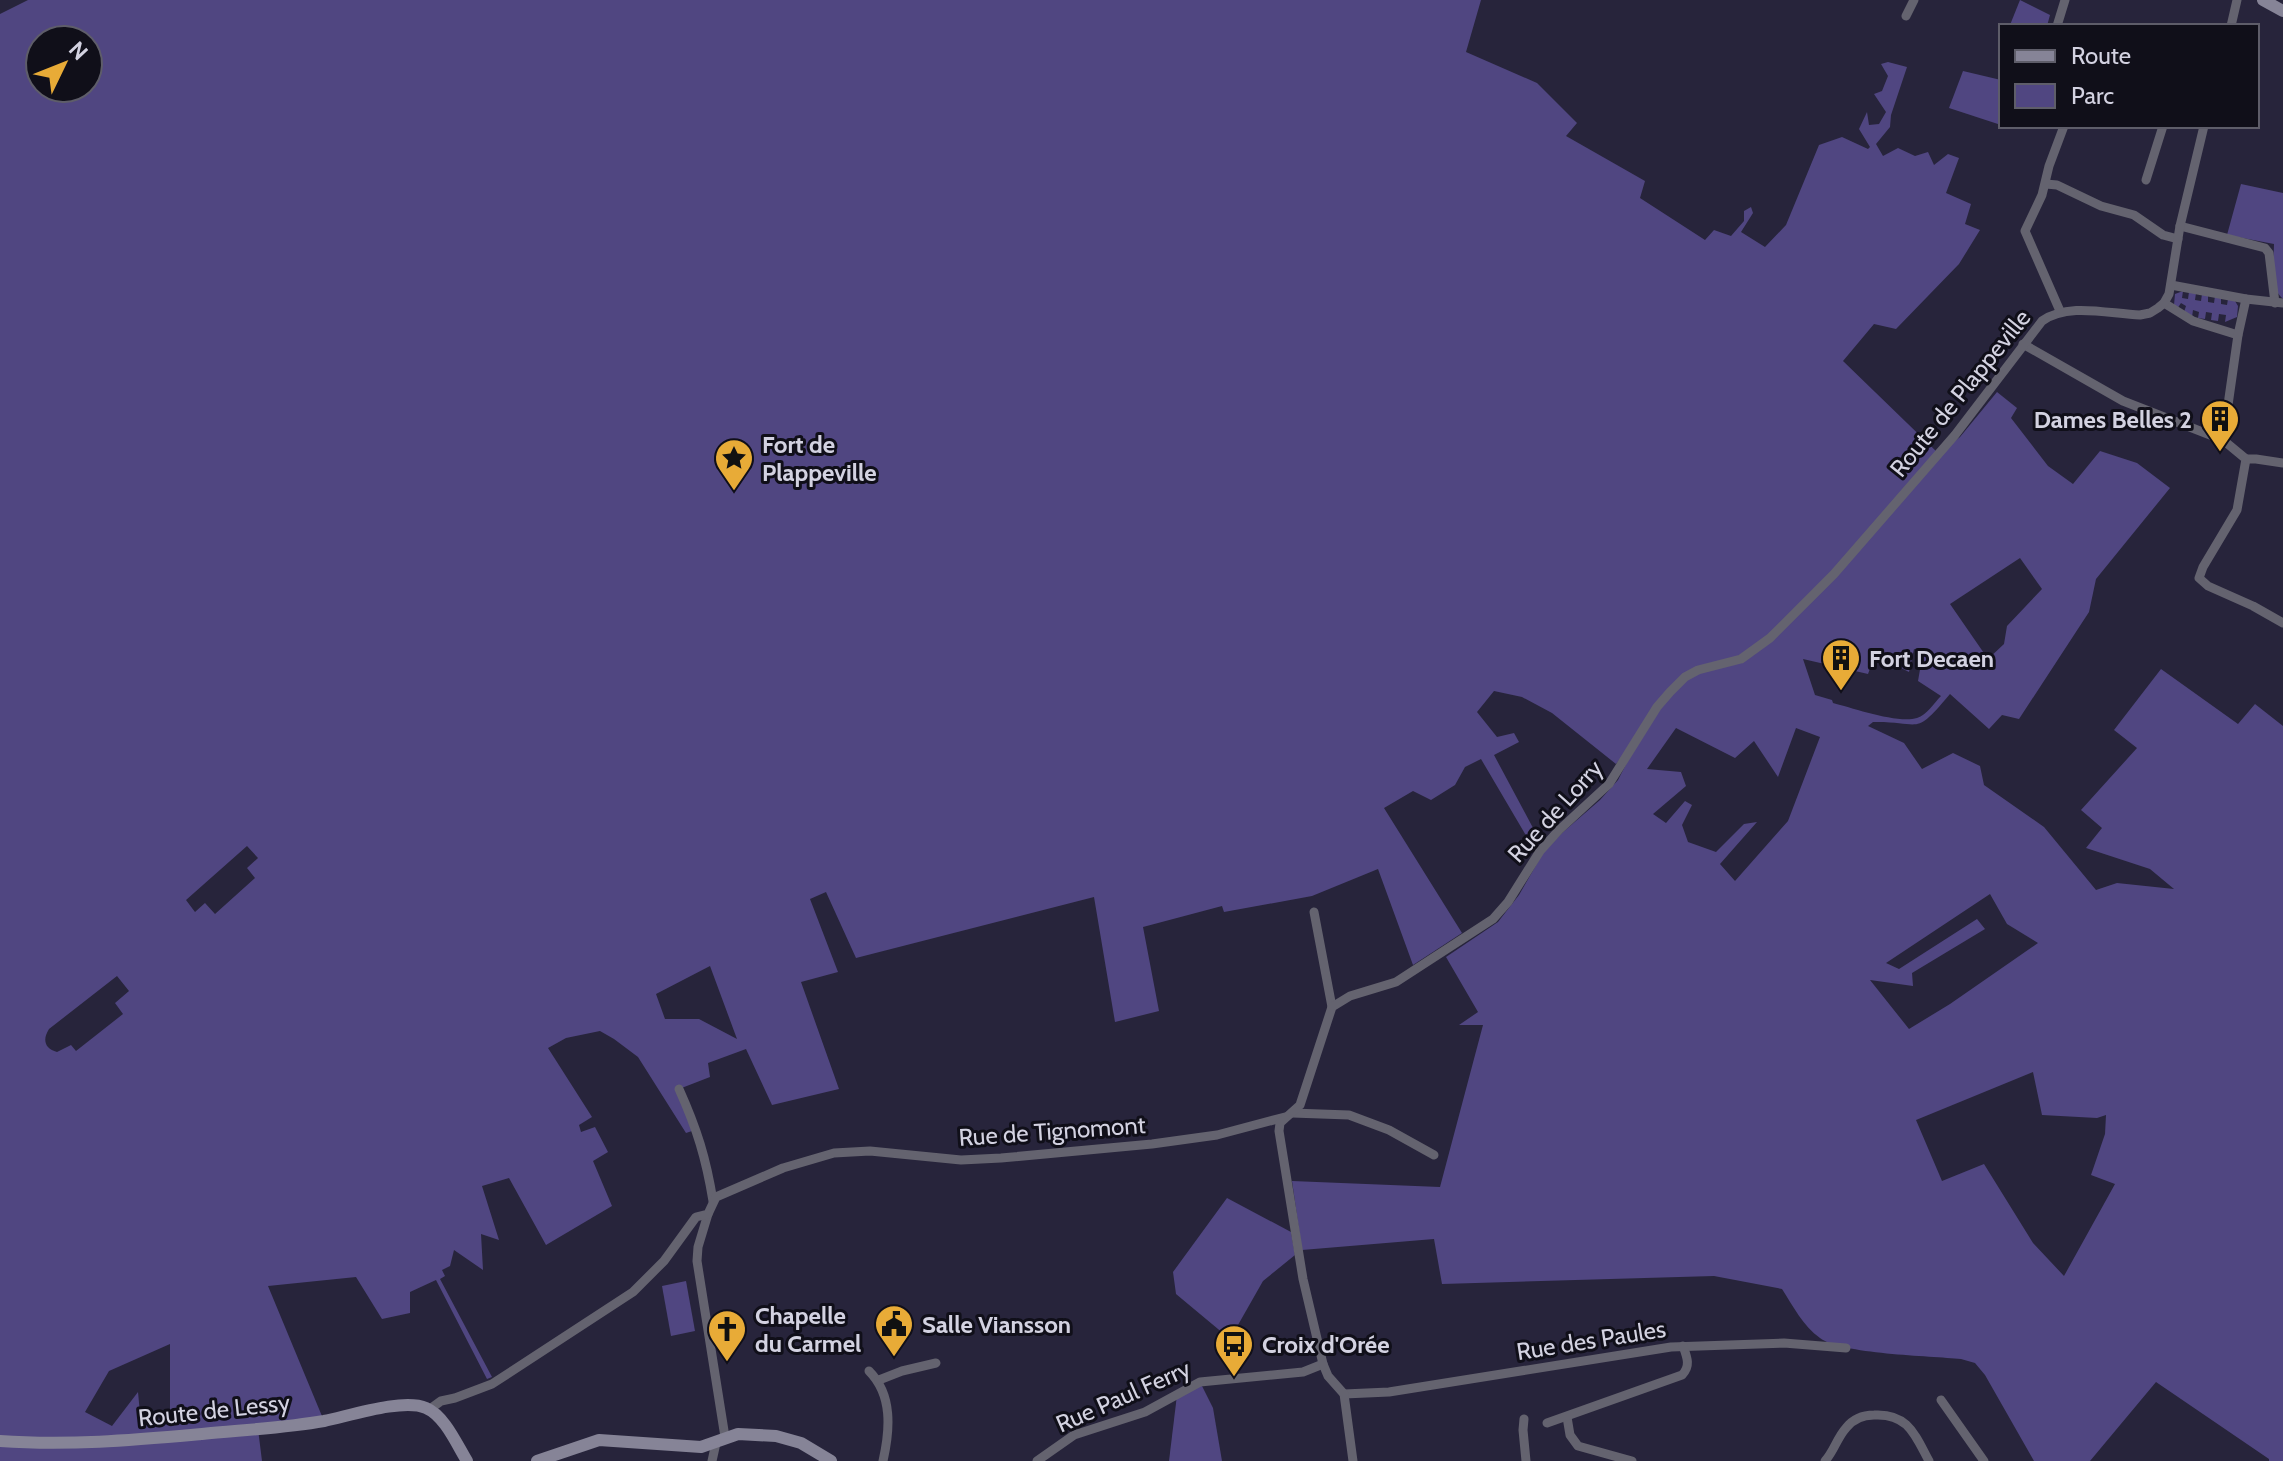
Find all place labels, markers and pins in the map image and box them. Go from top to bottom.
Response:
building icon: Dames Belles 2 [2199,398,2241,453]
place label: Dames Belles 2 [2034,405,2192,434]
place label: Fort de Plappeville [762,430,877,487]
place icon: Fort de Plappeville [713,437,755,492]
building icon: Fort Decaen [1820,637,1862,692]
place label: Fort Decaen [1869,644,1994,673]
place label: Chapelle du Carmel [755,1301,861,1358]
public building icon: Salle Viansson [873,1303,915,1358]
church icon: Chapelle du Carmel [706,1308,748,1363]
place label: Salle Viansson [922,1310,1071,1339]
bus stop icon: Croix d'Orée [1213,1323,1255,1378]
place label: Croix d'Orée [1262,1330,1390,1359]

